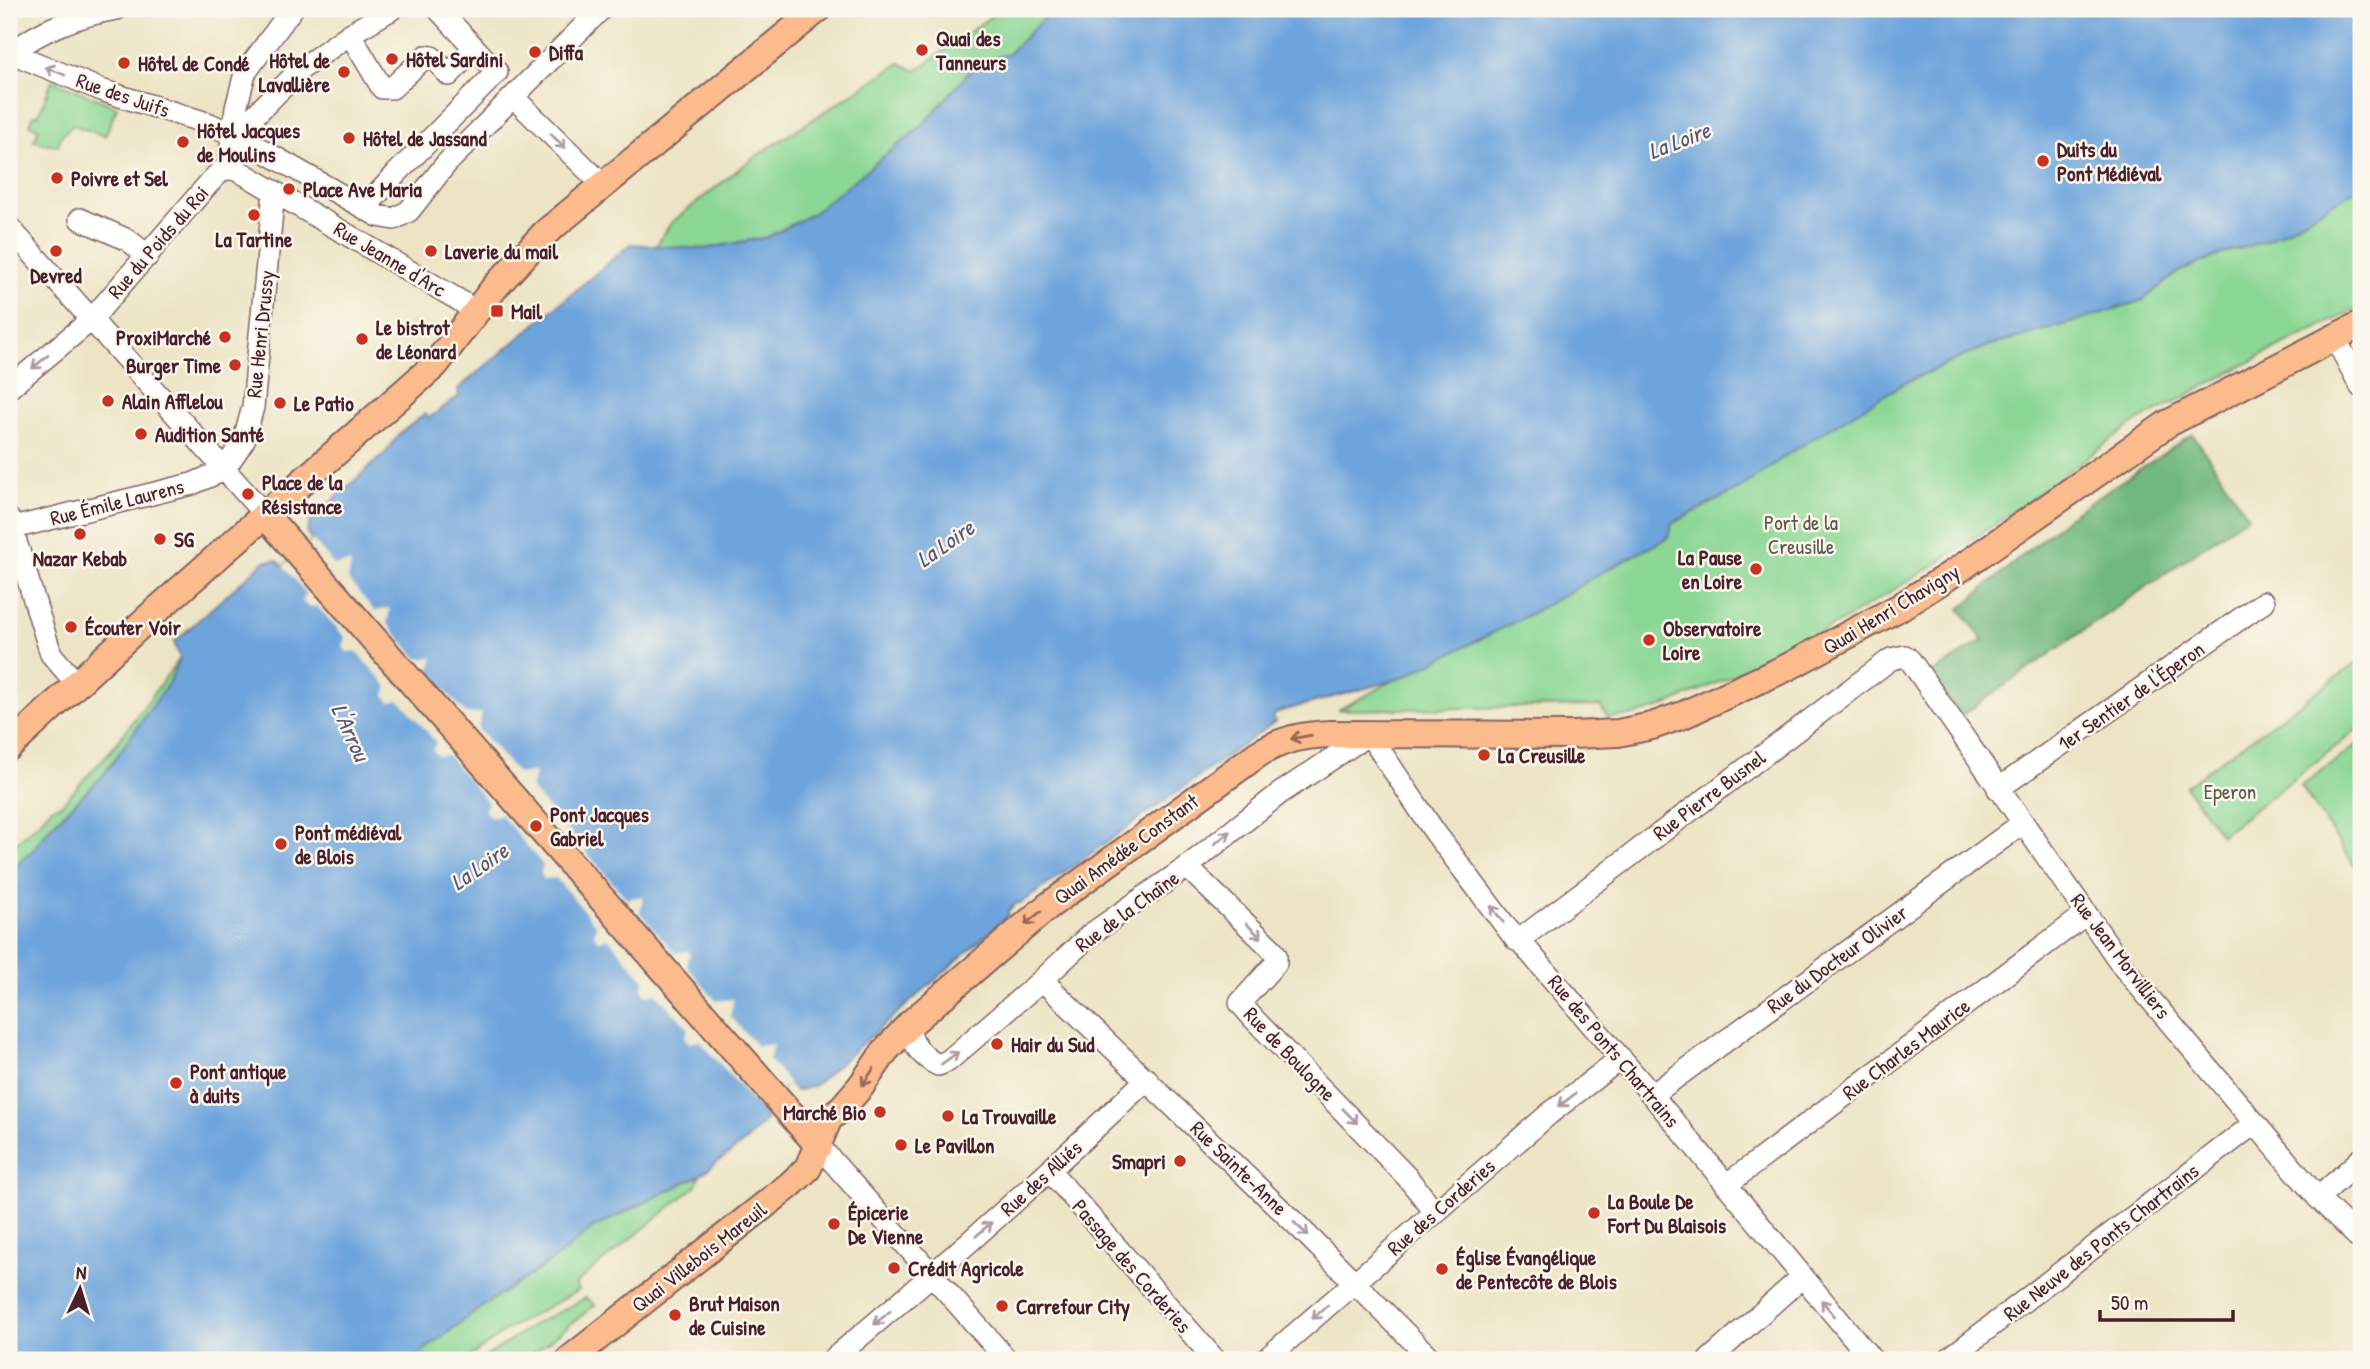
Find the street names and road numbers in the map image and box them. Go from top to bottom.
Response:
street label: Rue des Juifs [72,65,174,125]
street label: Rue du Poids du Roi [101,179,215,305]
street label: Rue Jeanne d'Arc [329,214,452,304]
street label: Rue Henri Drussy [239,269,281,399]
street label: Rue Émile Laurens [47,471,187,533]
street label: Quai Henri Chavigny [1817,557,1965,661]
street label: 1er Sentier de l'Éperon [2052,635,2210,757]
street label: Rue Pierre Busnel [1647,743,1772,847]
street label: Quai Amédée Constant [1048,786,1205,911]
street label: Rue de la Chaîne [1069,863,1185,959]
street label: Rue Jean Morvilliers [2064,887,2178,1025]
street label: Rue du Docteur Olivier [1761,898,1913,1020]
street label: Rue des Ponts Chartrains [1541,968,1687,1134]
street label: Rue Charles Maurice [1836,991,1976,1107]
street label: Rue de Boulogne [1237,1000,1343,1108]
street label: Rue Sainte-Anne [1184,1114,1294,1222]
street label: Rue des Alliés [994,1133,1088,1223]
street label: Rue des Corderies [1381,1152,1501,1262]
street label: Rue Neuve des Ponts Chartrains [1997,1156,2205,1328]
street label: Passage des Corderies [1066,1193,1198,1339]
street label: Quai Villebois Mareuil [625,1195,773,1319]

